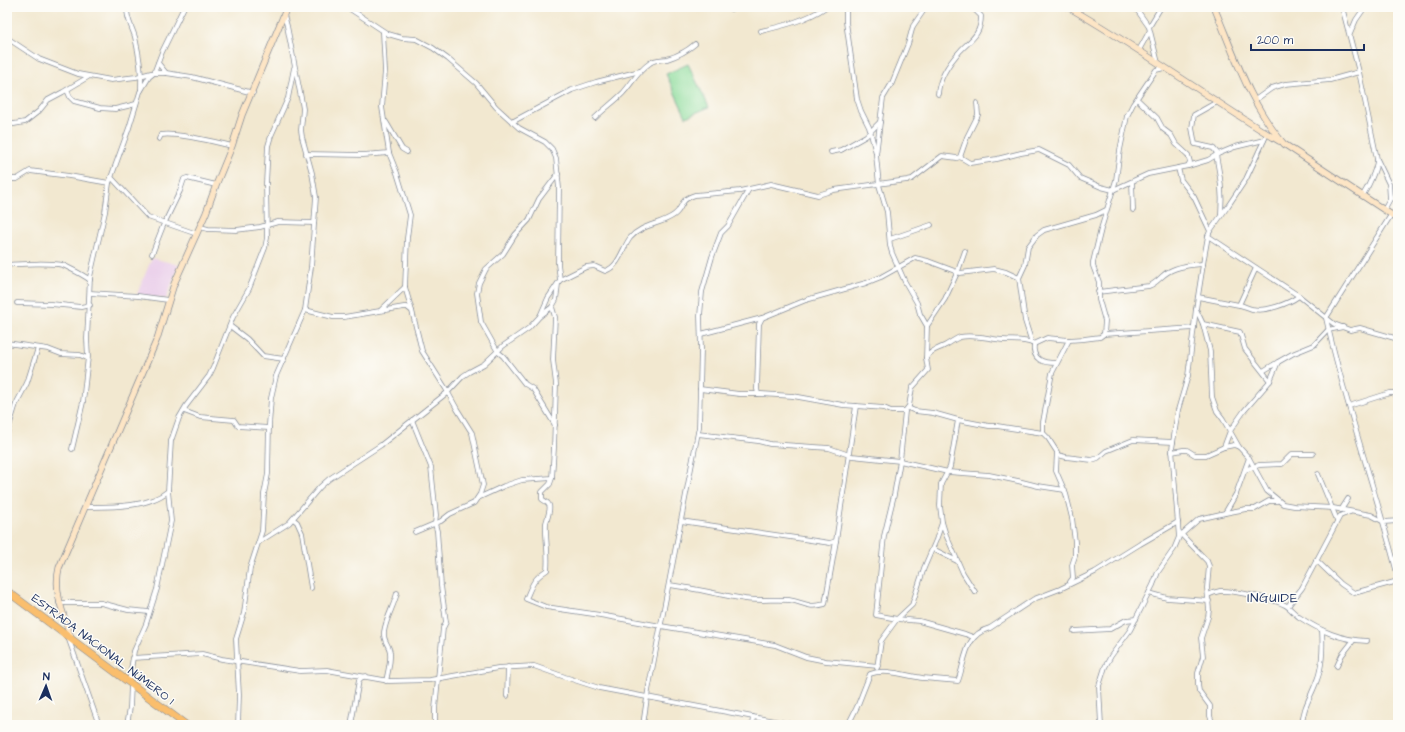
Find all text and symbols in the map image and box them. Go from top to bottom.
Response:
scale bar [1251,26,1364,52]
text: 200 m [1257,32,1294,49]
district label: INGUIDE [1247,589,1299,607]
street label: ESTRADA NACIONAL NÚMERO 1 [29,591,177,707]
north arrow [26,666,66,706]

